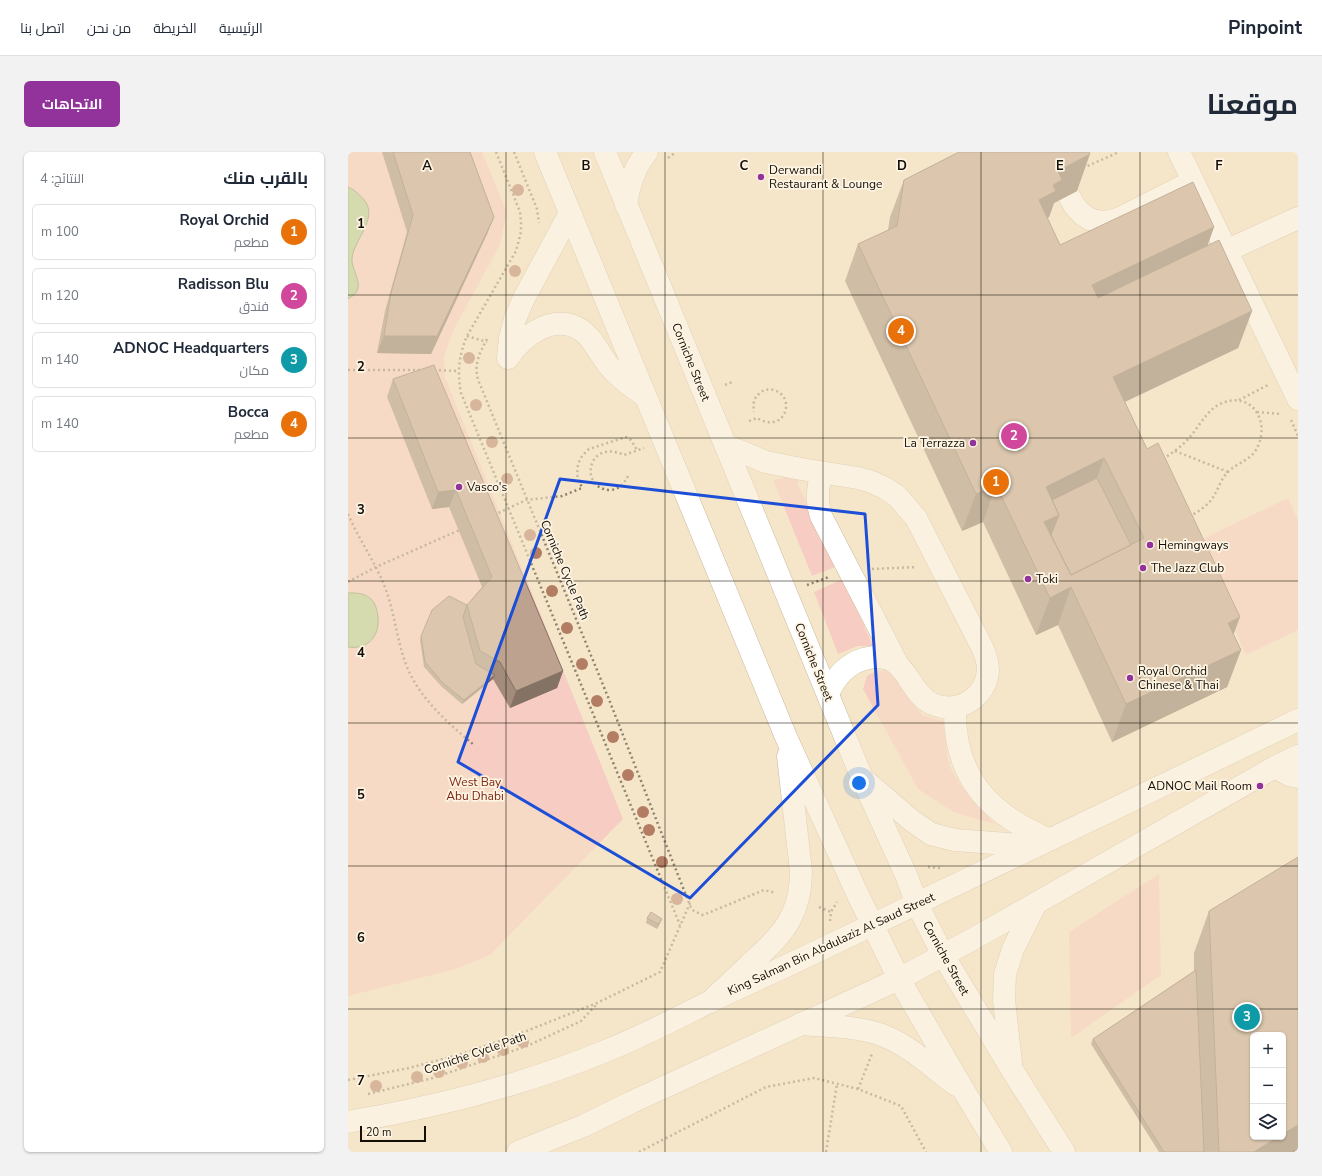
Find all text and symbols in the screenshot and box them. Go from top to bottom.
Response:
text: Pinpoint [1228,15,1302,41]
text: اتصل بنا [20,19,65,38]
text: من نحن [87,19,131,38]
text: الخريطة [153,19,197,38]
text: الرئيسية [219,19,263,38]
button: الاتجاهات [24,81,120,127]
text: موقعنا [1207,86,1298,124]
text: A [422,157,432,175]
text: B [582,157,591,175]
text: C [740,157,749,175]
text: D [897,157,907,175]
text: E [1056,157,1064,175]
text: F [1215,157,1223,175]
place label: Derwandi Restaurant & Lounge [769,162,882,192]
text: بالقرب منك [223,167,308,190]
text: النتائج: 4 [40,170,84,188]
marker: Derwandi Restaurant & Lounge [756,172,766,182]
text: Royal Orchid [179,210,269,230]
text: 1 [357,215,365,233]
text: 100 m [41,223,79,241]
text: 1 [290,223,298,241]
text: مطعم [234,234,269,252]
text: Radisson Blu [178,274,269,294]
text: 120 m [41,287,79,305]
text: 2 [290,287,298,305]
text: فندق [239,298,269,316]
pin: 4 [888,316,914,346]
street label: Corniche Street [668,321,714,404]
text: ADNOC Headquarters [113,338,269,358]
text: 140 m [41,351,79,369]
text: 3 [290,351,298,369]
text: 2 [357,358,365,376]
text: مكان [240,362,269,380]
text: Bocca [228,402,269,422]
text: 140 m [41,415,79,433]
text: 4 [290,415,298,433]
pin: 2 [1001,421,1027,451]
text: مطعم [234,426,269,444]
place label: La Terrazza [904,435,965,451]
marker: La Terrazza [968,438,978,448]
pin: 1 [983,467,1009,497]
place label: Vasco's [466,479,507,495]
marker: Vasco's [454,482,464,492]
text: 3 [357,501,365,519]
street label: Corniche Cycle Path [537,518,593,622]
place label: Hemingways [1158,537,1229,553]
marker: Hemingways [1145,540,1155,550]
place label: The Jazz Club [1151,560,1224,576]
marker: The Jazz Club [1138,563,1148,573]
place label: Toki [1036,571,1058,587]
marker: Toki [1023,574,1033,584]
street label: Corniche Street [791,621,837,704]
text: 4 [357,644,365,662]
place label: Royal Orchid Chinese & Thai [1138,663,1219,693]
marker: Royal Orchid Chinese & Thai [1125,673,1135,683]
your location [849,773,869,793]
park label: West Bay Abu Dhabi [446,774,504,804]
place label: ADNOC Mail Room [1148,778,1252,794]
marker: ADNOC Mail Room [1255,781,1265,791]
text: 5 [357,786,365,804]
street label: King Salman Bin Abdulaziz Al Saud Street [725,888,938,999]
street label: Corniche Street [919,918,973,999]
text: 6 [357,929,365,947]
pin: 3 [1234,1002,1260,1032]
street label: Corniche Cycle Path [422,1028,528,1078]
map controls [1250,1032,1286,1140]
button: + [1250,1032,1286,1068]
button: − [1250,1068,1286,1104]
text: 7 [357,1072,365,1090]
button: layers [1250,1104,1286,1140]
scale bar [360,1124,426,1143]
text: 20 m [366,1125,391,1140]

